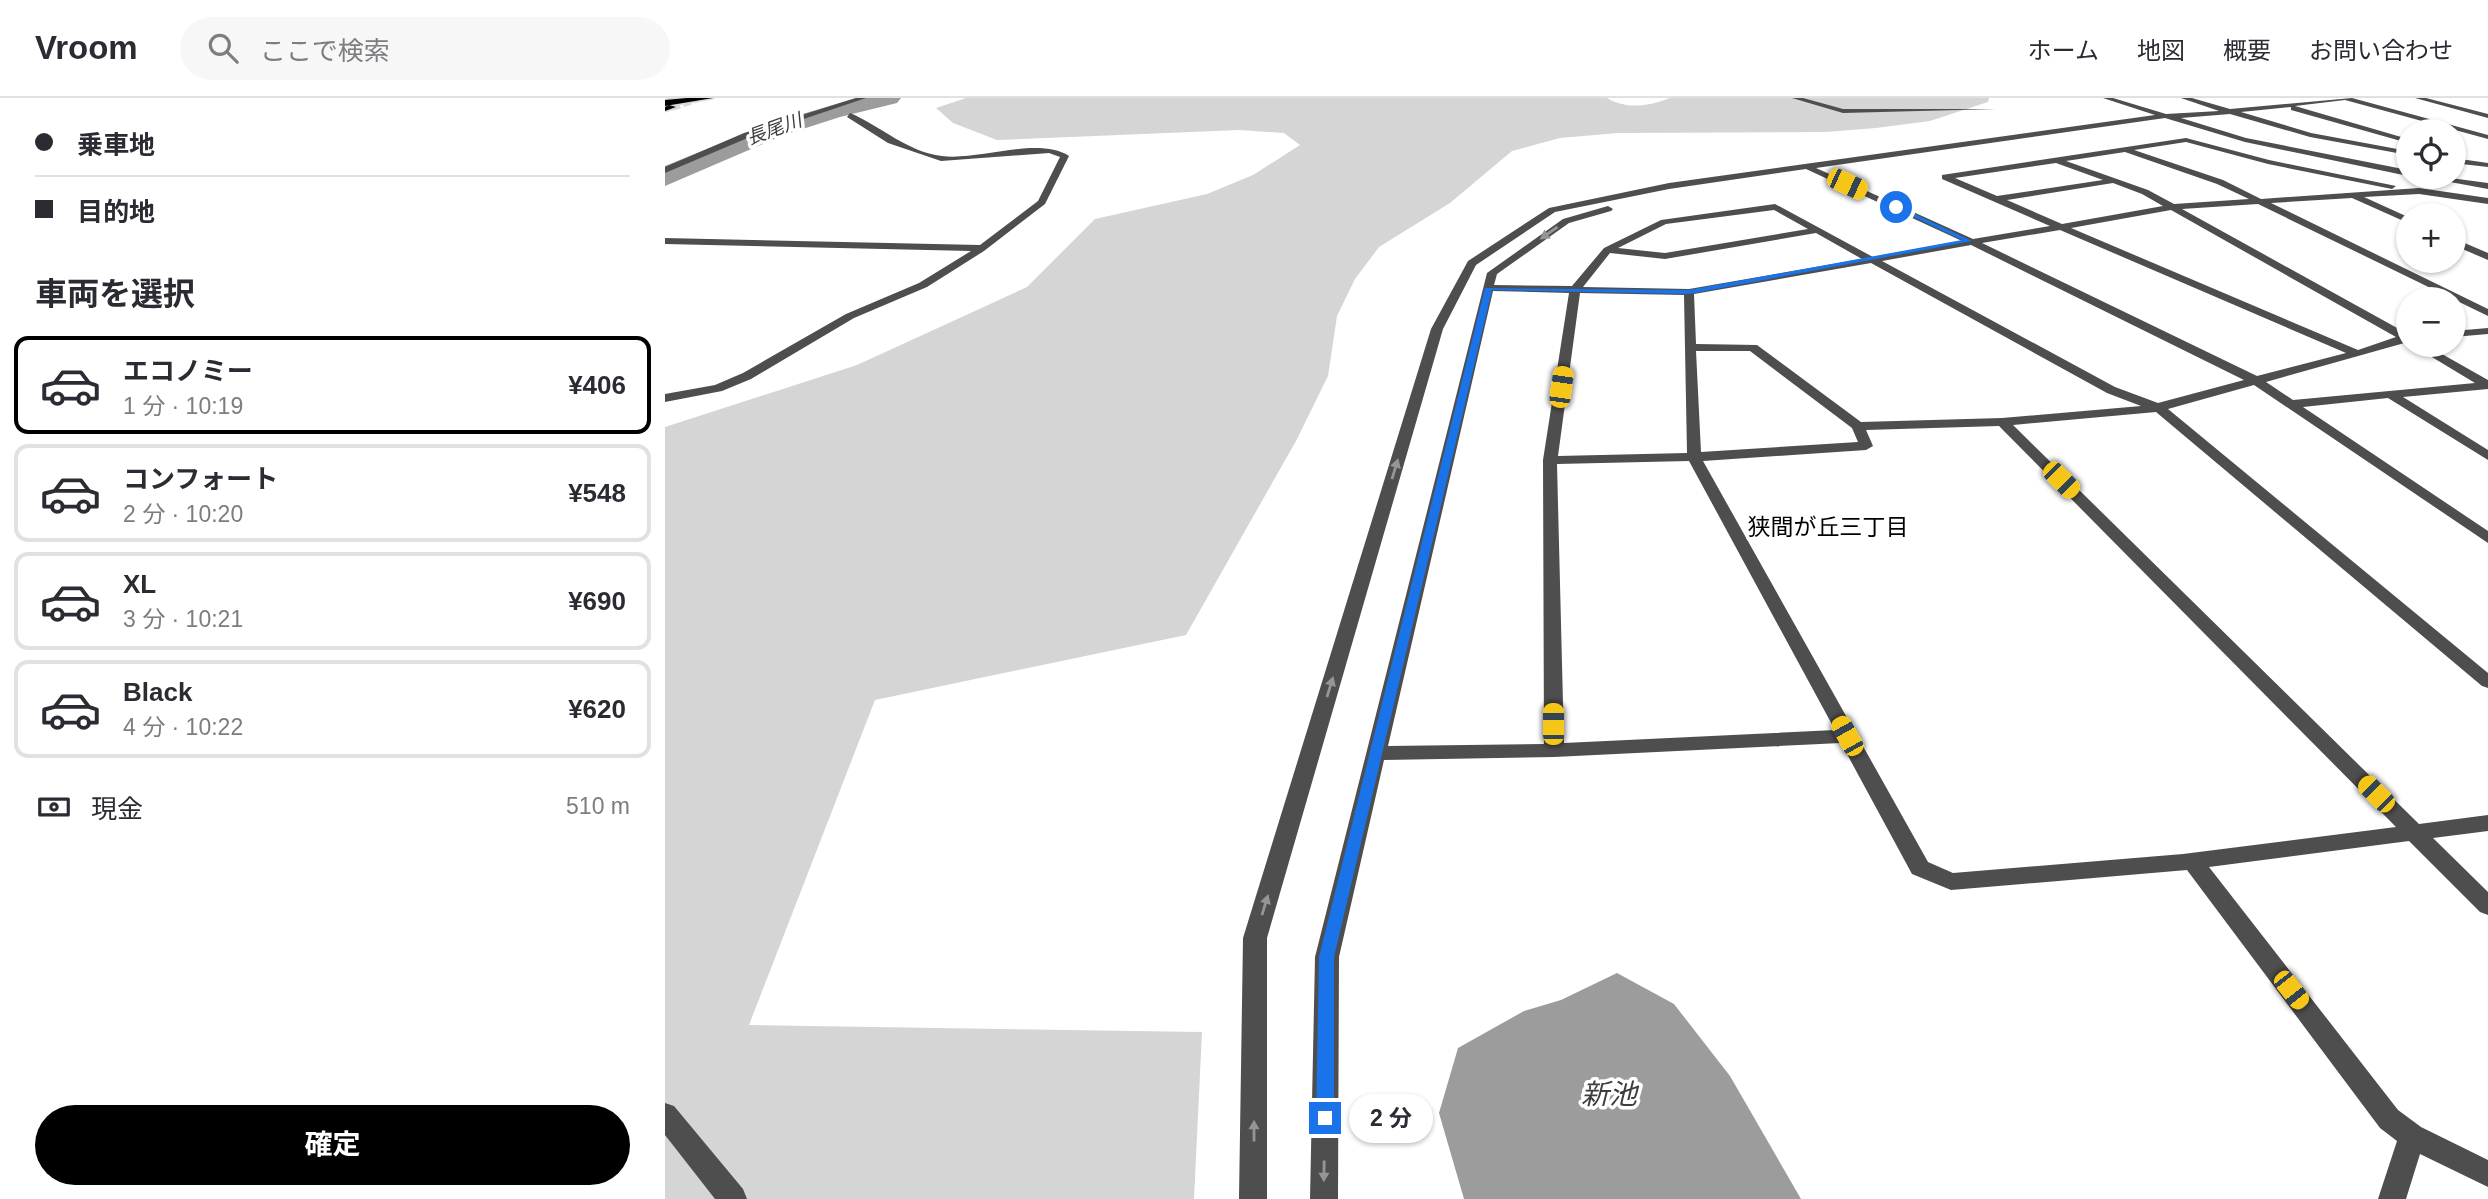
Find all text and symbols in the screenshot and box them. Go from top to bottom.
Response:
search box [180,17,670,80]
text: Vroom [35,29,138,66]
icon: search [204,29,242,67]
text: ここで検索 [260,36,390,66]
text: ホーム [2028,37,2099,64]
text: 地図 [2137,37,2185,64]
text: 概要 [2223,37,2271,64]
text: お問い合わせ [2309,37,2453,64]
water label: 長尾川 [744,109,806,149]
map controls [2396,119,2466,357]
button: locate [2396,119,2466,189]
text: 乗車地 [77,130,155,160]
car [1824,166,1871,202]
route start [1880,191,1912,223]
text: 目的地 [77,197,155,227]
button: + [2396,203,2466,273]
one-way arrow [1540,226,1558,240]
text: 車両を選択 [35,276,195,312]
button: − [2396,287,2466,357]
icon: car [39,354,102,417]
text: エコノミー [123,356,253,386]
car [1548,365,1575,409]
text: ¥406 [568,370,626,400]
text: 1 分 · 10:19 [123,393,243,419]
one-way arrow [1391,458,1401,479]
car [2039,458,2084,502]
icon: car [39,462,102,525]
text: コンフォート [123,464,278,494]
text: ¥548 [568,478,626,508]
text: 2 分 · 10:20 [123,501,243,527]
district label: 狭間が丘三丁目 [1748,514,1909,540]
text: XL [123,569,156,599]
icon: car [39,570,102,633]
text: ¥690 [568,586,626,616]
text: 3 分 · 10:21 [123,606,243,632]
one-way arrow [1326,676,1336,697]
text: Black [123,677,192,707]
icon: car [39,678,102,741]
text: ¥620 [568,694,626,724]
car [1543,703,1564,745]
car [1828,713,1867,759]
text: 4 分 · 10:22 [123,714,243,740]
car [2354,772,2399,816]
icon: cash [35,788,73,826]
text: 510 m [566,793,630,819]
text: 現金 [91,794,143,824]
one-way arrow [1261,894,1271,915]
car [2270,967,2313,1013]
water label: 新池 [1581,1079,1640,1110]
callout: 2 分 [1349,1094,1433,1142]
route end [1309,1102,1341,1134]
button: 確定 [35,1105,630,1185]
text: 2 分 [1370,1105,1412,1131]
one-way arrow [1248,1120,1260,1142]
one-way arrow [1318,1160,1330,1182]

